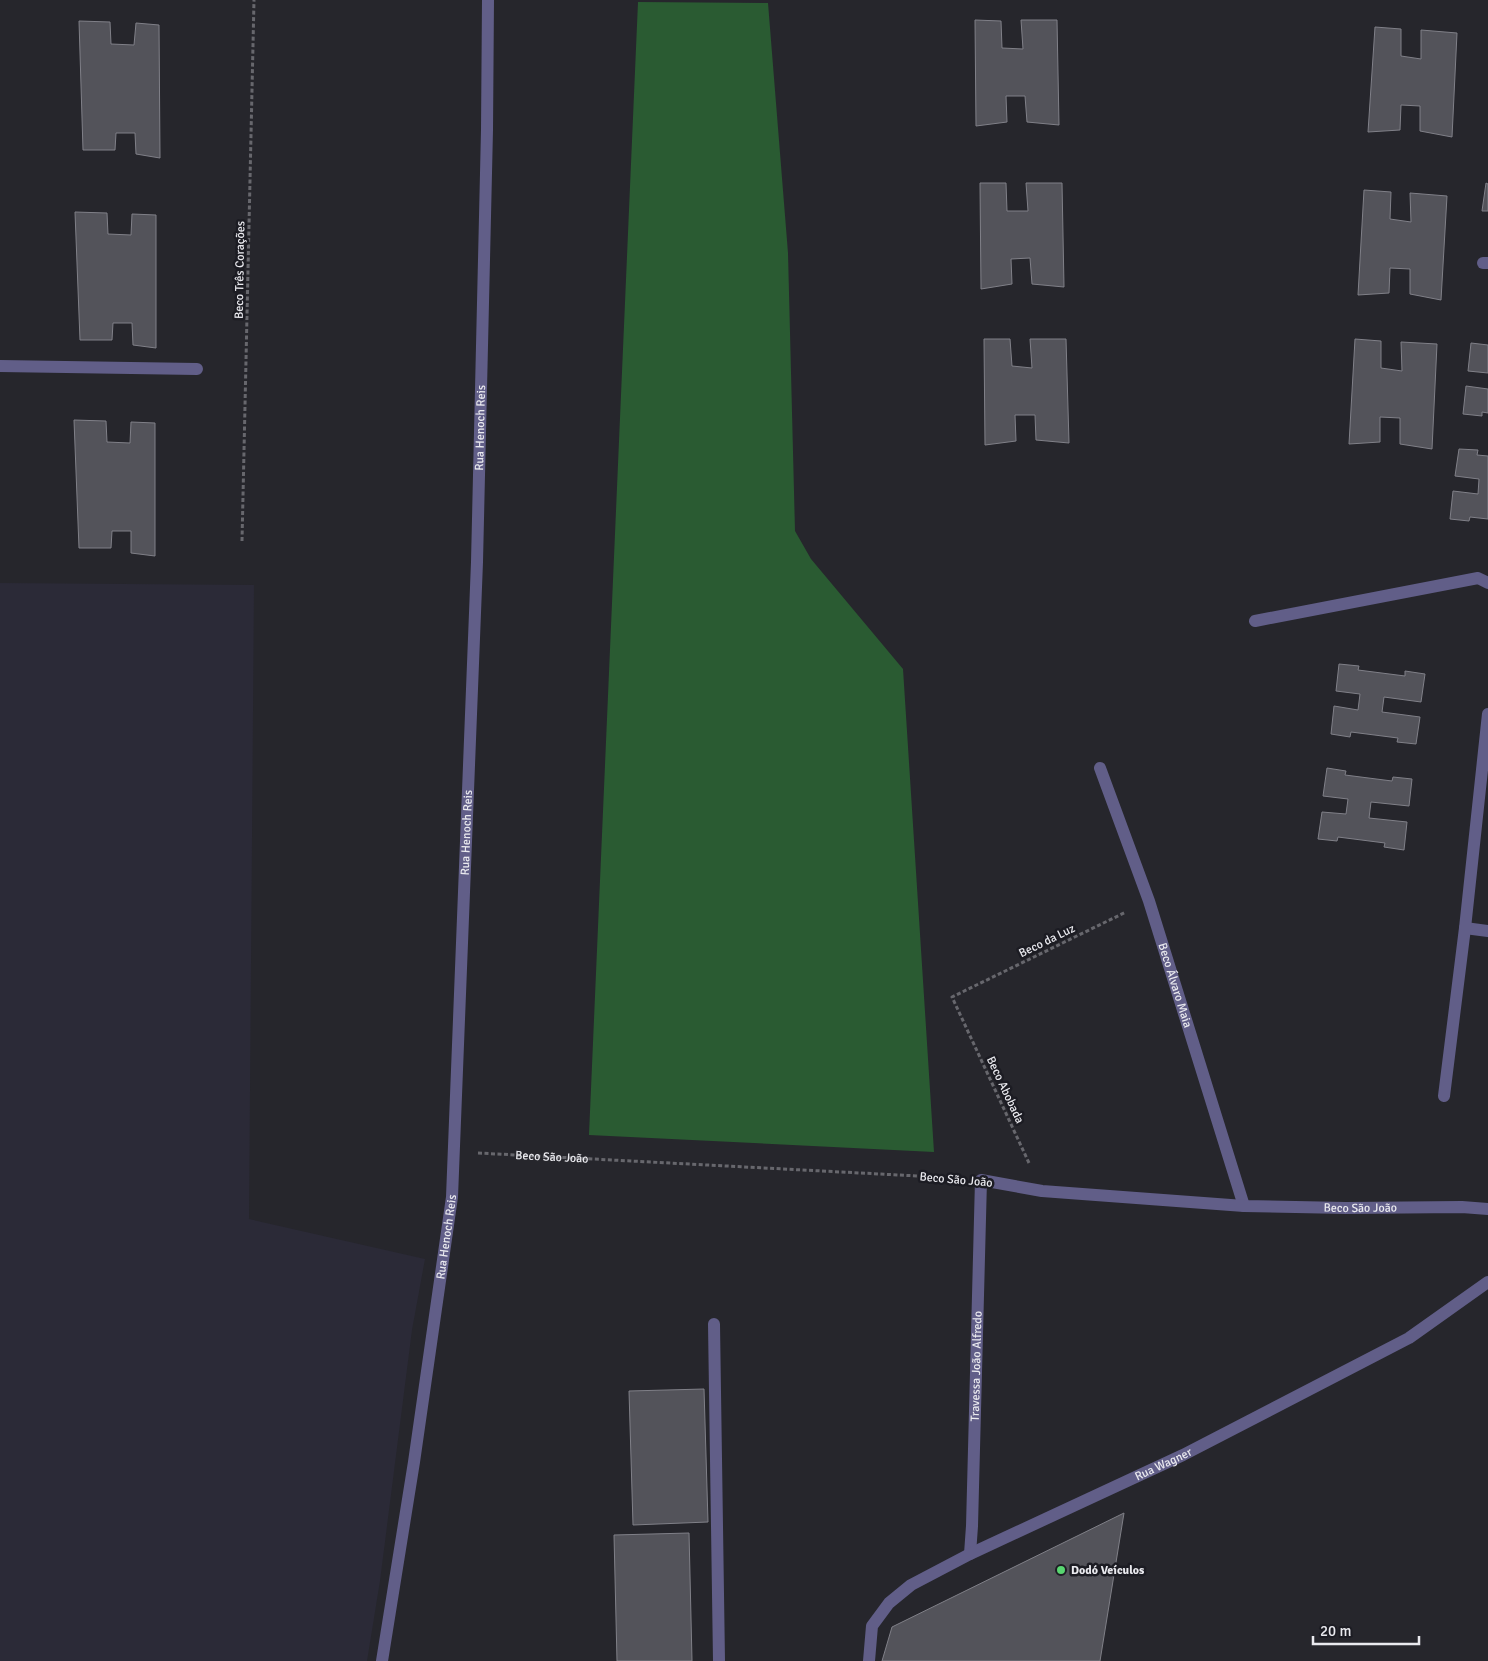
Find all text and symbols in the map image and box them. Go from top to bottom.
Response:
street label: Beco Três Corações [232,221,248,319]
street label: Rua Henoch Reis [472,385,489,471]
street label: Rua Henoch Reis [457,789,476,876]
street label: Beco da Luz [1016,921,1078,961]
street label: Beco Álvaro Maia [1155,941,1196,1030]
street label: Beco Abobada [983,1054,1027,1126]
street label: Beco São João [515,1147,589,1166]
street label: Beco São João [919,1169,993,1191]
street label: Rua Henoch Reis [433,1193,460,1280]
street label: Beco São João [1323,1200,1397,1216]
street label: Travessa João Alfredo [967,1311,985,1422]
street label: Rua Wagner [1132,1444,1195,1484]
place label: Dodó Veículos [1071,1563,1145,1578]
marker: Dodó Veículos [1055,1564,1067,1576]
scale bar [1313,1614,1419,1646]
text: 20 m [1320,1622,1351,1640]

